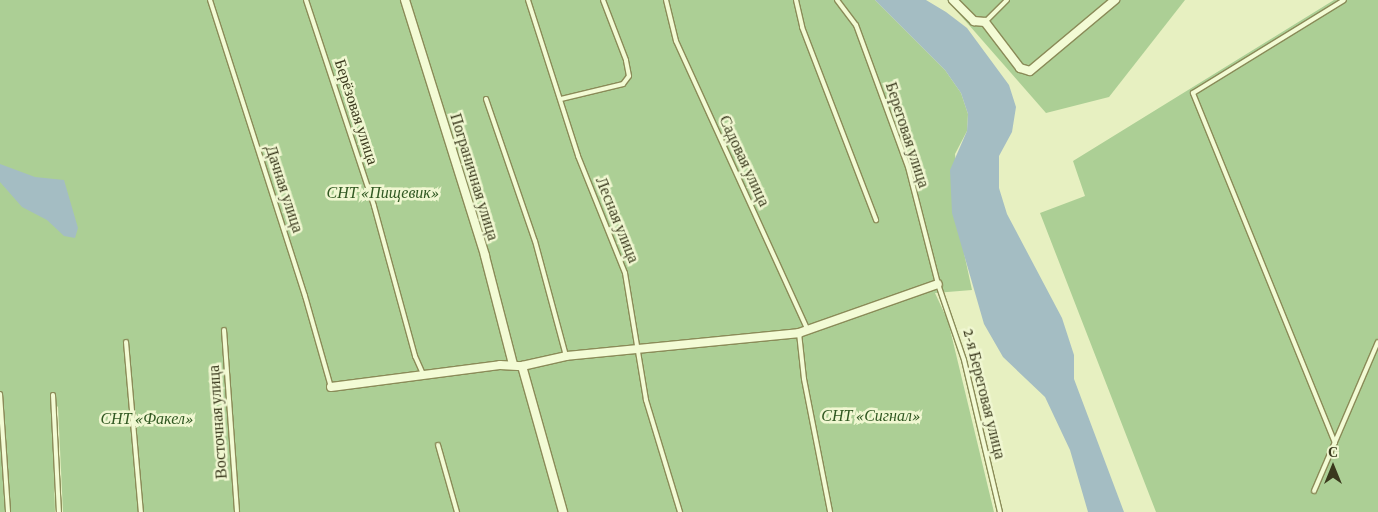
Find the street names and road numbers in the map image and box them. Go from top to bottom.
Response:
street label: Берёзовая улица [330,57,382,167]
street label: Береговая улица [881,80,933,190]
street label: Пограничная улица [446,111,502,243]
street label: Садовая улица [715,112,773,210]
street label: Дачная улица [261,143,307,235]
street label: Лесная улица [591,174,643,266]
street label: 2-я Береговая улица [959,327,1009,461]
street label: Восточная улица [204,364,232,480]

